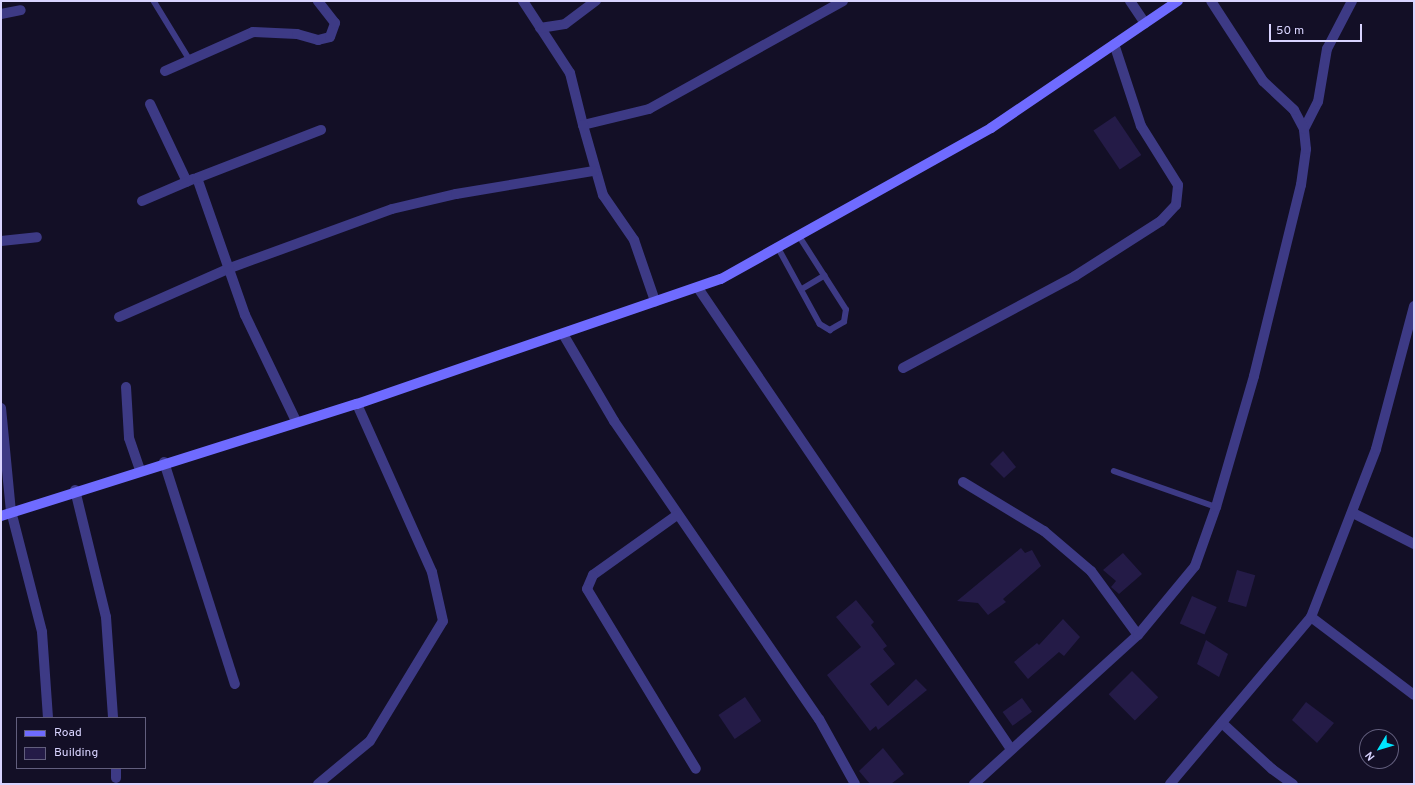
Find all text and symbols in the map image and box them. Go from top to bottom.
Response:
scale bar [1271,16,1364,42]
text: 50 m [1276,23,1304,39]
legend [16,717,146,769]
text: Road [54,725,82,741]
north arrow [1359,729,1399,769]
text: Building [54,745,98,761]
text: N [1362,748,1378,763]

